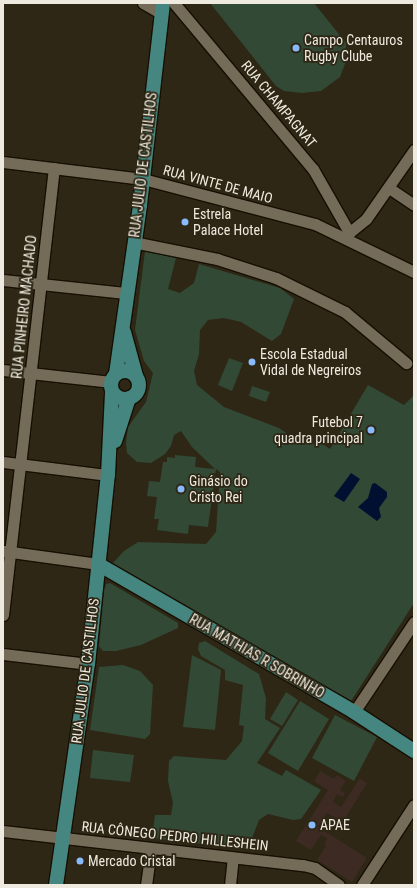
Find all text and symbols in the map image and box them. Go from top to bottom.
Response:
place label: Campo Centauros Rugby Clube [304,32,403,64]
marker: Campo Centauros Rugby Clube [291,43,301,53]
street label: RUA CHAMPAGNAT [238,57,320,151]
street label: RUA JULIO DE CASTILHOS [126,91,160,239]
street label: RUA VINTE DE MAIO [161,161,275,207]
place label: Estrela Palace Hotel [193,206,263,238]
marker: Estrela Palace Hotel [180,217,190,227]
street label: RUA PINHEIRO MACHADO [8,234,40,380]
place label: Escola Estadual Vidal de Negreiros [260,346,361,378]
marker: Escola Estadual Vidal de Negreiros [247,357,257,367]
place label: Futebol 7 quadra principal [274,414,363,446]
marker: Futebol 7 quadra principal [366,425,376,435]
place label: Ginásio do Cristo Rei [189,473,248,506]
marker: Ginásio do Cristo Rei [176,484,186,494]
street label: RUA JULIO DE CASTILHOS [68,597,102,745]
street label: RUA MATHIAS R SOBRINHO [186,610,328,702]
place label: APAE [320,817,350,833]
street label: RUA CÔNEGO PEDRO HILLESHEIN [81,818,269,854]
marker: APAE [307,820,317,830]
place label: Mercado Cristal [88,853,175,869]
marker: Mercado Cristal [75,856,85,866]

